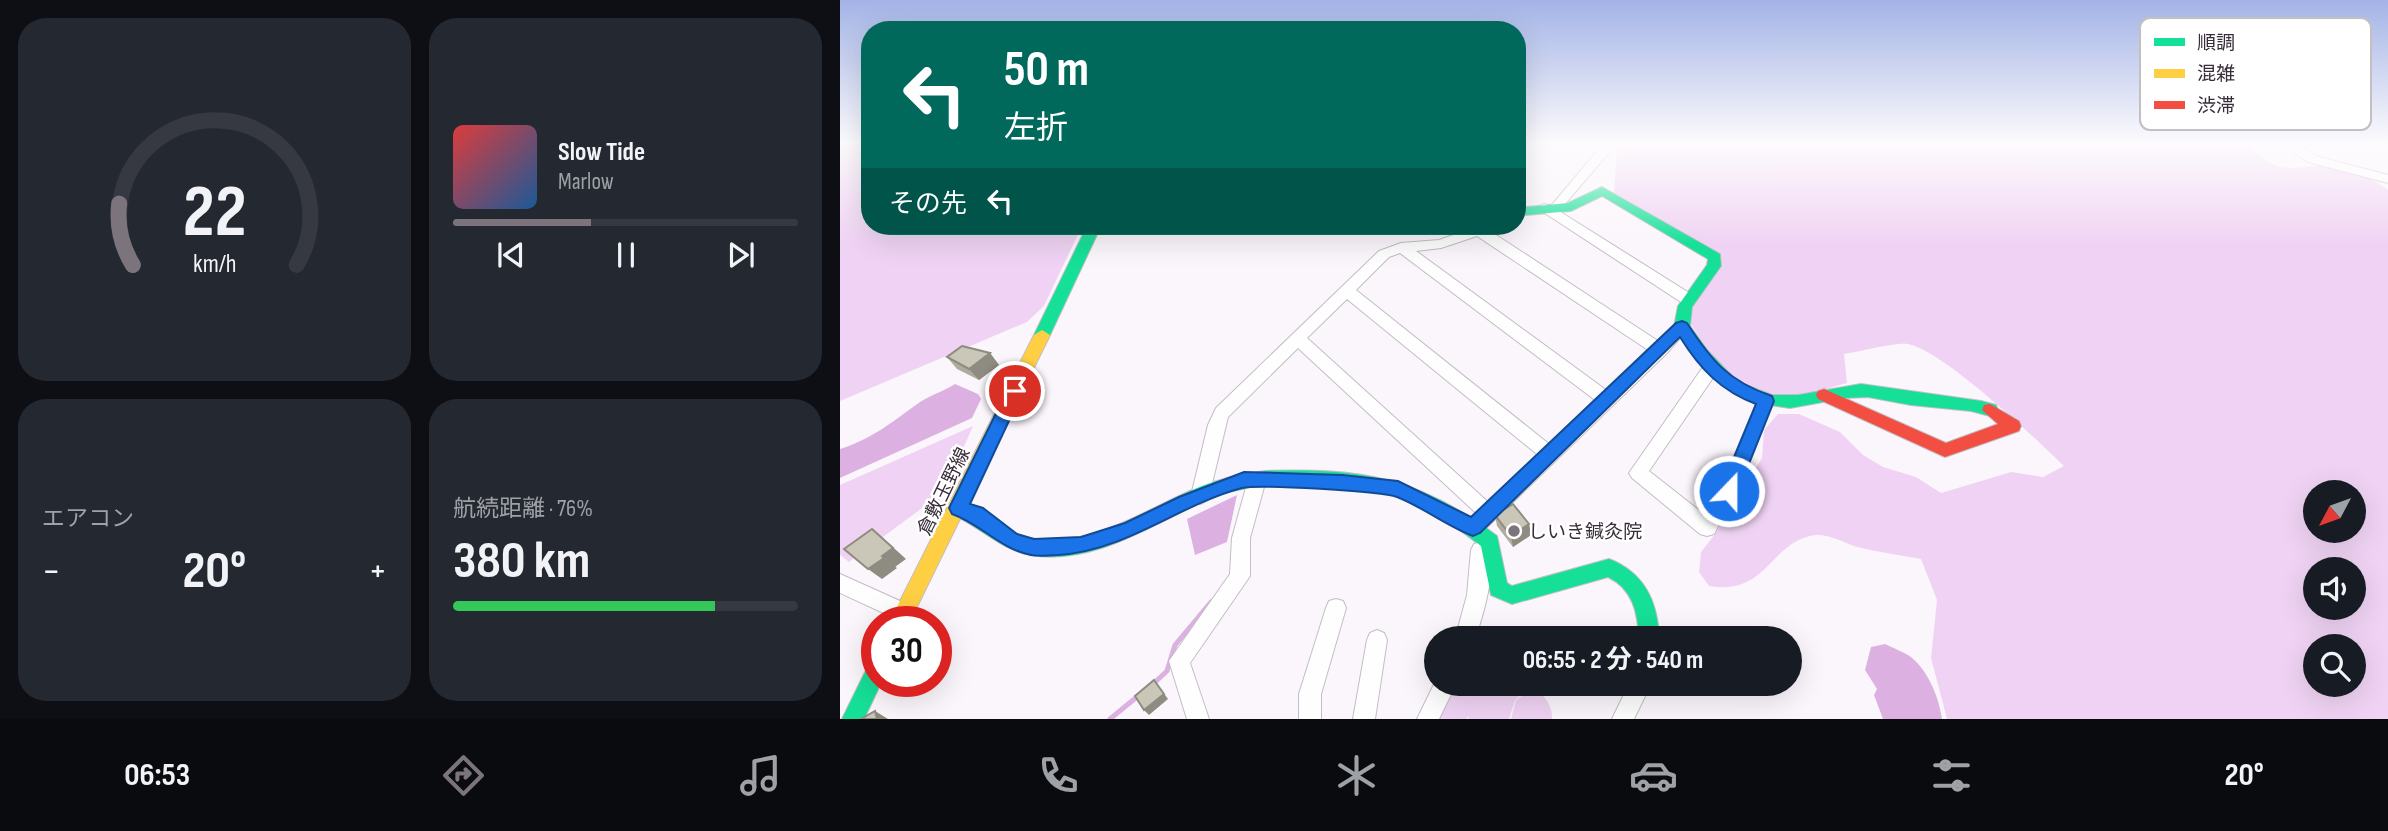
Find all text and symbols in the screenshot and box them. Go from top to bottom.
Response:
legend [2140,18,2371,130]
text: 順調 [2197,32,2235,55]
text: 50 m [1004,41,1089,100]
icon: left [889,49,980,140]
text: 混雑 [2197,63,2235,86]
text: 渋滞 [2197,95,2235,118]
text: 左折 [1004,109,1068,148]
text: Slow Tide [558,137,645,168]
text: Marlow [558,168,614,196]
text: 22 [183,170,246,258]
icon: left [981,182,1019,220]
text: その先 [889,189,967,220]
icon: previous [492,236,530,274]
icon: pause [607,236,645,274]
icon: next [722,236,760,274]
text: km/h [193,249,236,280]
pin [985,361,1045,421]
icon: arrive [996,372,1034,410]
street label: 倉敷玉野線 [913,444,976,539]
position arrow [1692,454,1766,528]
north arrow [2303,480,2366,542]
map controls [2303,480,2366,697]
text: 航続距離 · 76% [453,495,593,523]
text: エアコン [42,505,134,533]
place label: しいき鍼灸院 [1528,521,1642,544]
marker: しいき鍼灸院 [1506,523,1522,539]
text: 380 km [453,530,590,593]
text: 20° [183,540,246,603]
text: − [42,549,61,594]
text: + [368,549,387,594]
button: sound [2303,557,2366,620]
speed limit sign: 30 [861,606,952,697]
button: search [2303,634,2366,697]
text: 06:55 · 2 分 · 540 m [1523,645,1703,676]
icon: directions [439,751,488,800]
icon: music [736,751,785,800]
icon: phone [1034,751,1083,800]
icon: climate [1332,751,1381,800]
icon: car [1629,751,1678,800]
icon: filters [1927,751,1976,800]
text: 06:53 [124,756,190,795]
text: 20° [2224,756,2264,795]

